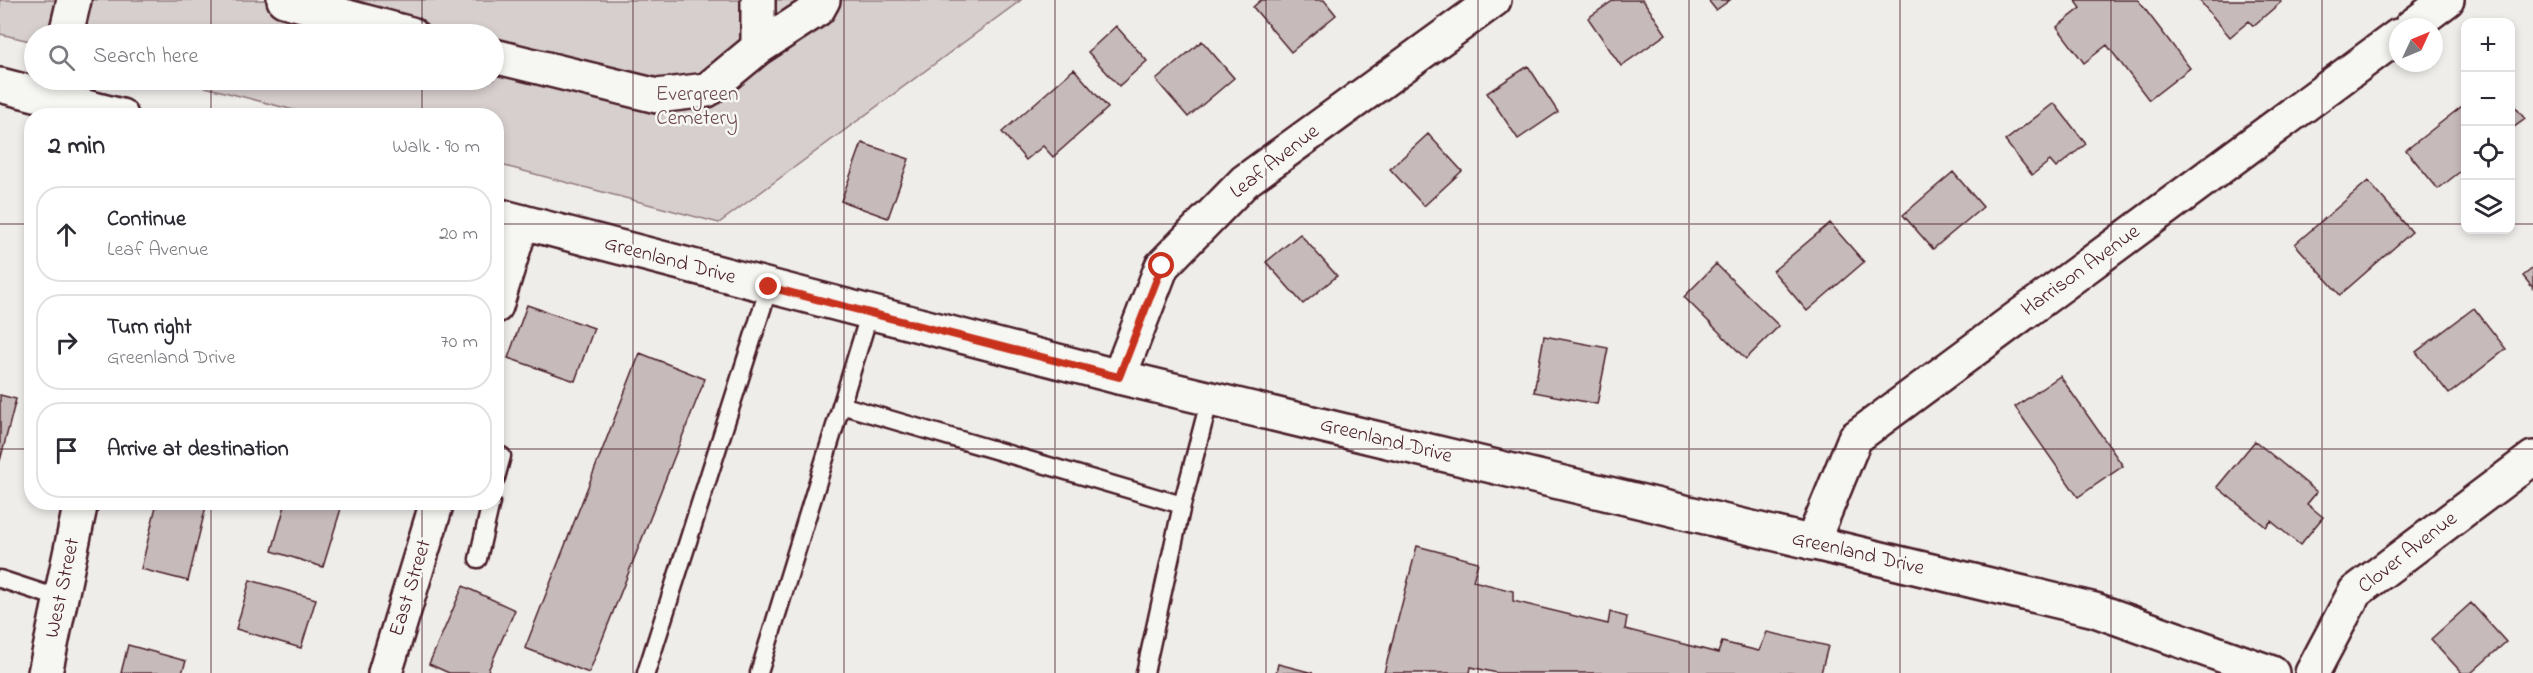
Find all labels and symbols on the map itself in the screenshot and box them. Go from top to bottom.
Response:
north arrow [2389,18,2443,72]
park label: Evergreen Cemetery [656,80,738,136]
street label: Leaf Avenue [1224,117,1327,207]
street label: Harrison Avenue [2015,217,2147,324]
street label: Greenland Drive [601,229,740,293]
route start [1148,252,1174,278]
route end [755,273,781,299]
street label: Greenland Drive [1317,410,1456,472]
street label: Clover Avenue [2352,504,2464,601]
street label: Greenland Drive [1789,524,1928,584]
street label: West Street [38,535,88,641]
street label: East Street [382,536,440,640]

